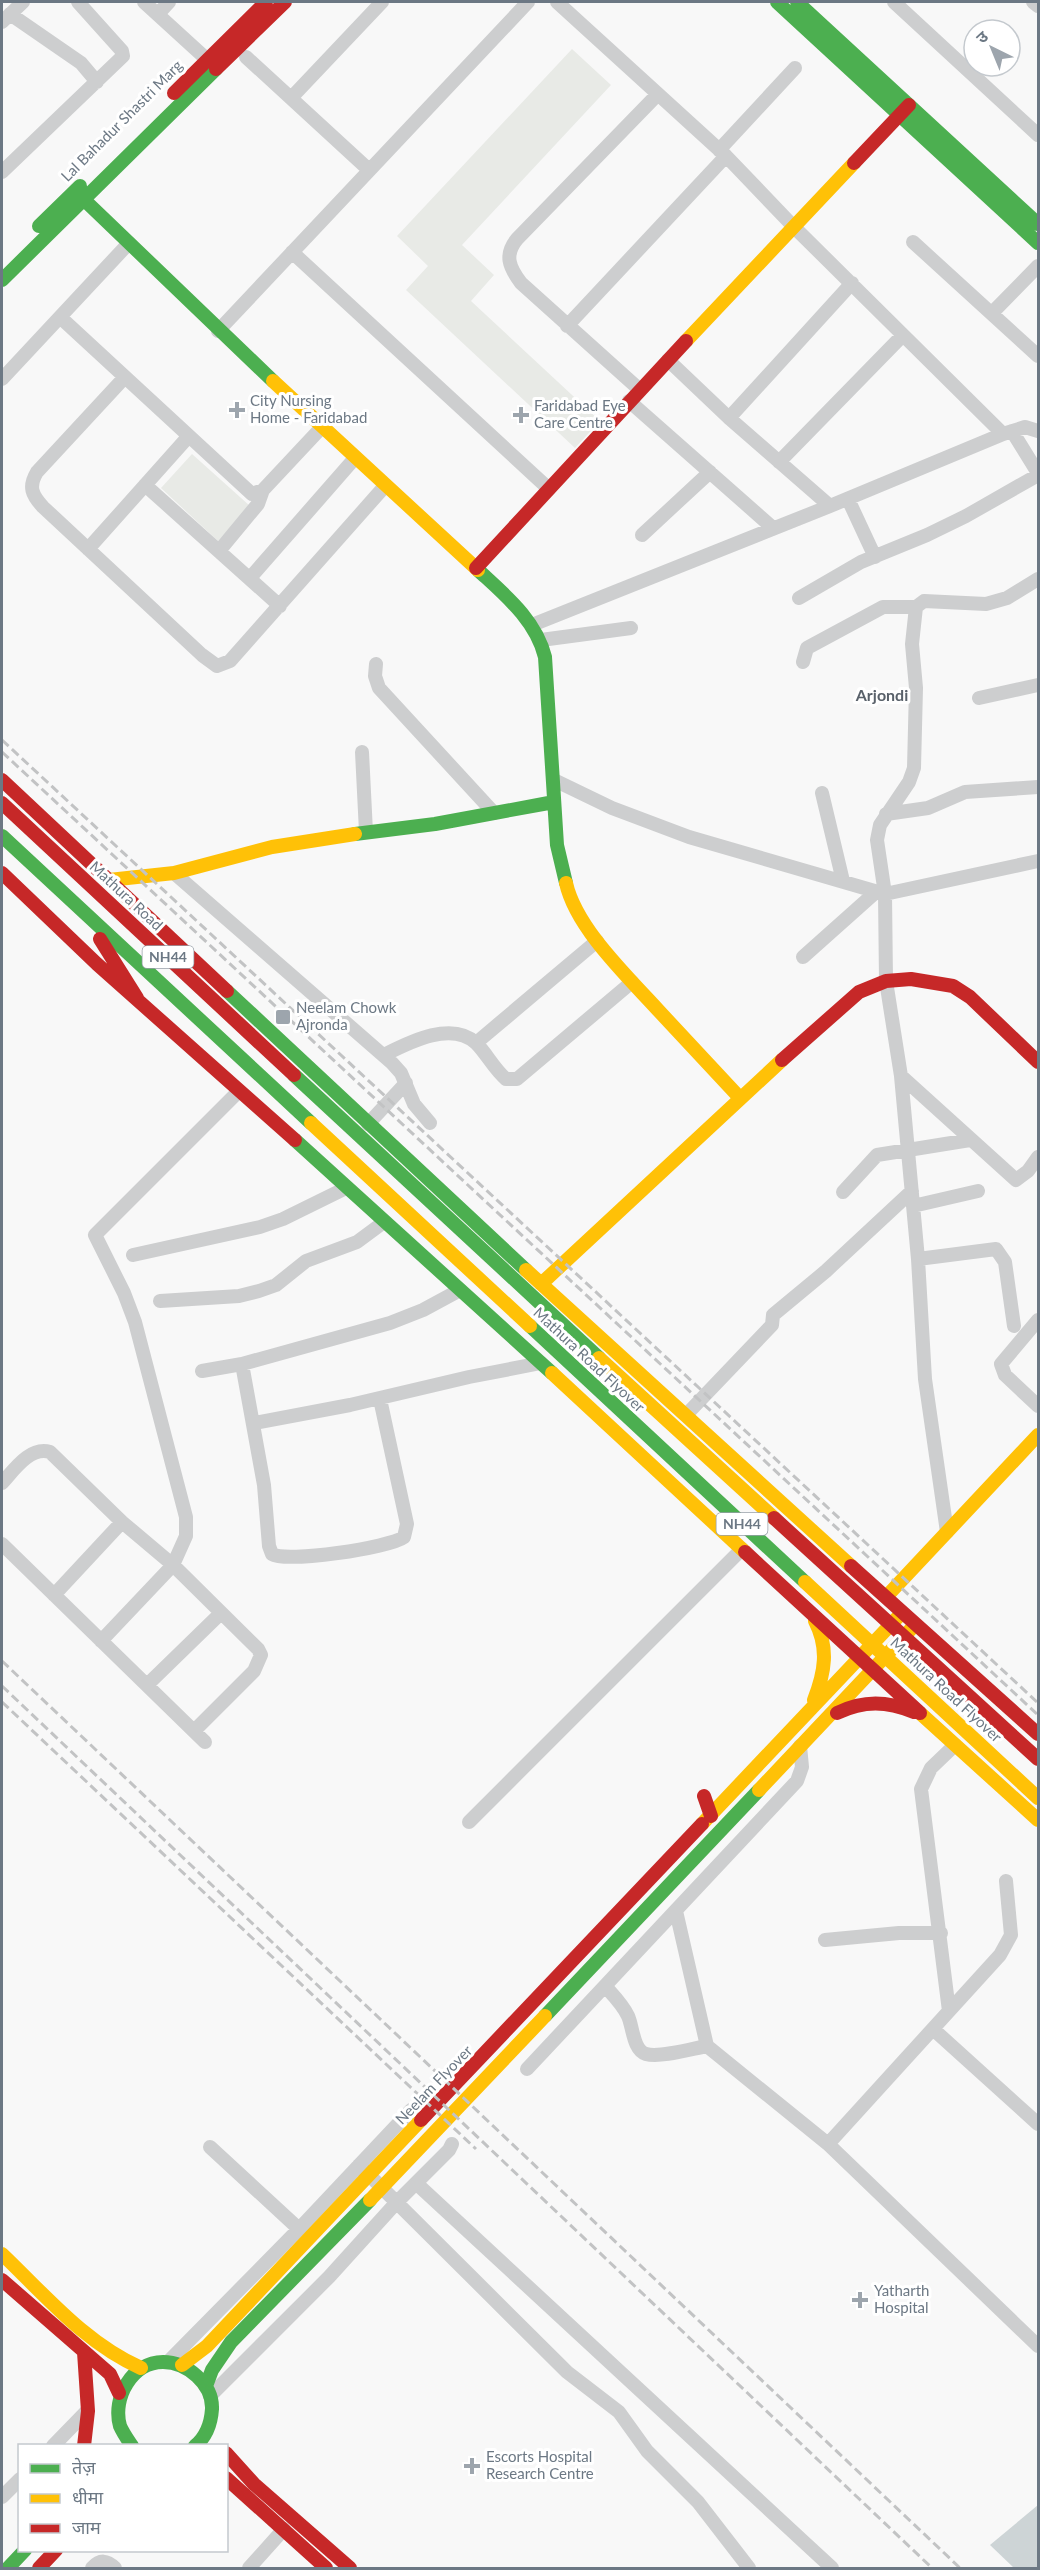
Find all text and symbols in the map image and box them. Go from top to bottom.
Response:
north arrow [962,18,1022,78]
text: उ [972,26,992,47]
street label: Lal Bahadur Shastri Marg [57,56,186,185]
place label: City Nursing Home - Faridabad [250,391,367,426]
place label: Faridabad Eye Care Centre [534,396,626,431]
marker: City Nursing Home - Faridabad [228,401,246,419]
marker: Faridabad Eye Care Centre [512,406,530,424]
district label: Arjondi [855,685,908,704]
street label: Mathura Road [87,857,167,934]
road number: NH44 [142,946,194,968]
place label: Neelam Chowk Ajronda [296,998,397,1033]
marker: Neelam Chowk Ajronda [274,1008,292,1026]
street label: Mathura Road Flyover [530,1303,649,1416]
road number: NH44 [716,1513,768,1535]
street label: Mathura Road Flyover [887,1633,1006,1746]
street label: Neelam Flyover [391,2041,476,2128]
place label: Yatharth Hospital [874,2281,929,2316]
marker: Yatharth Hospital [851,2291,869,2309]
legend [18,2444,228,2552]
place label: Escorts Hospital Research Centre [486,2447,594,2482]
text: तेज़ [72,2456,96,2478]
marker: Escorts Hospital Research Centre [463,2457,481,2475]
text: धीमा [72,2486,103,2508]
text: जाम [72,2516,102,2538]

